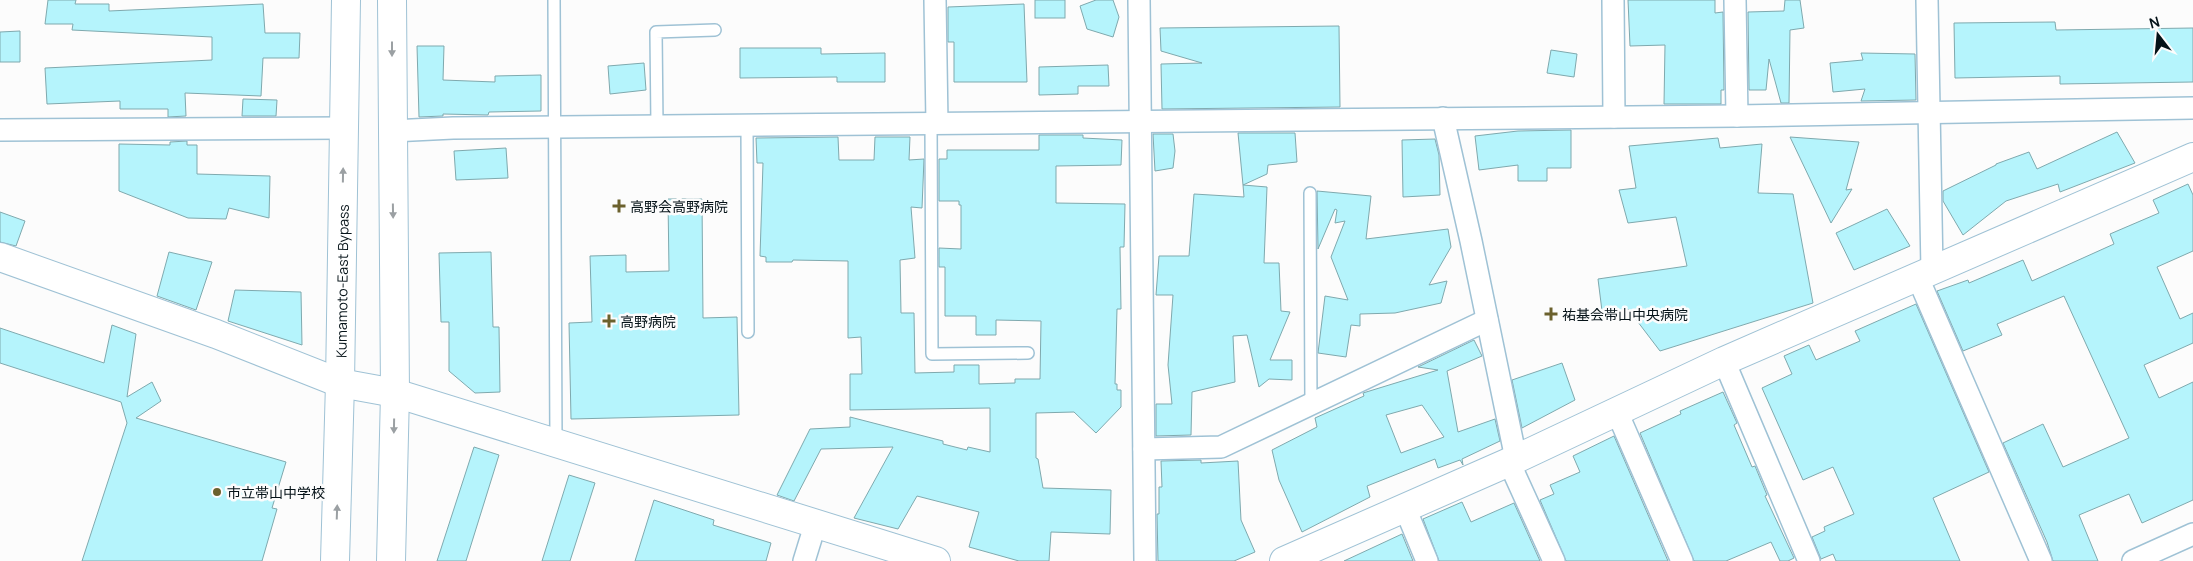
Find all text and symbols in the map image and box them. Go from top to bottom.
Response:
north arrow [2133,10,2183,60]
text: N [2147,12,2162,33]
one-way arrow [388,41,396,57]
one-way arrow [339,167,347,183]
place label: 高野会高野病院 [630,197,728,216]
marker: 高野会高野病院 [612,199,626,213]
one-way arrow [389,203,397,219]
street label: Kumamoto-East Bypass [331,204,352,358]
place label: 祐基会帯山中央病院 [1562,305,1688,324]
marker: 祐基会帯山中央病院 [1544,307,1558,321]
place label: 高野病院 [620,312,676,331]
marker: 高野病院 [602,314,616,328]
one-way arrow [390,418,398,434]
place label: 市立帯山中学校 [227,483,325,502]
marker: 市立帯山中学校 [211,486,223,498]
one-way arrow [333,504,341,520]

